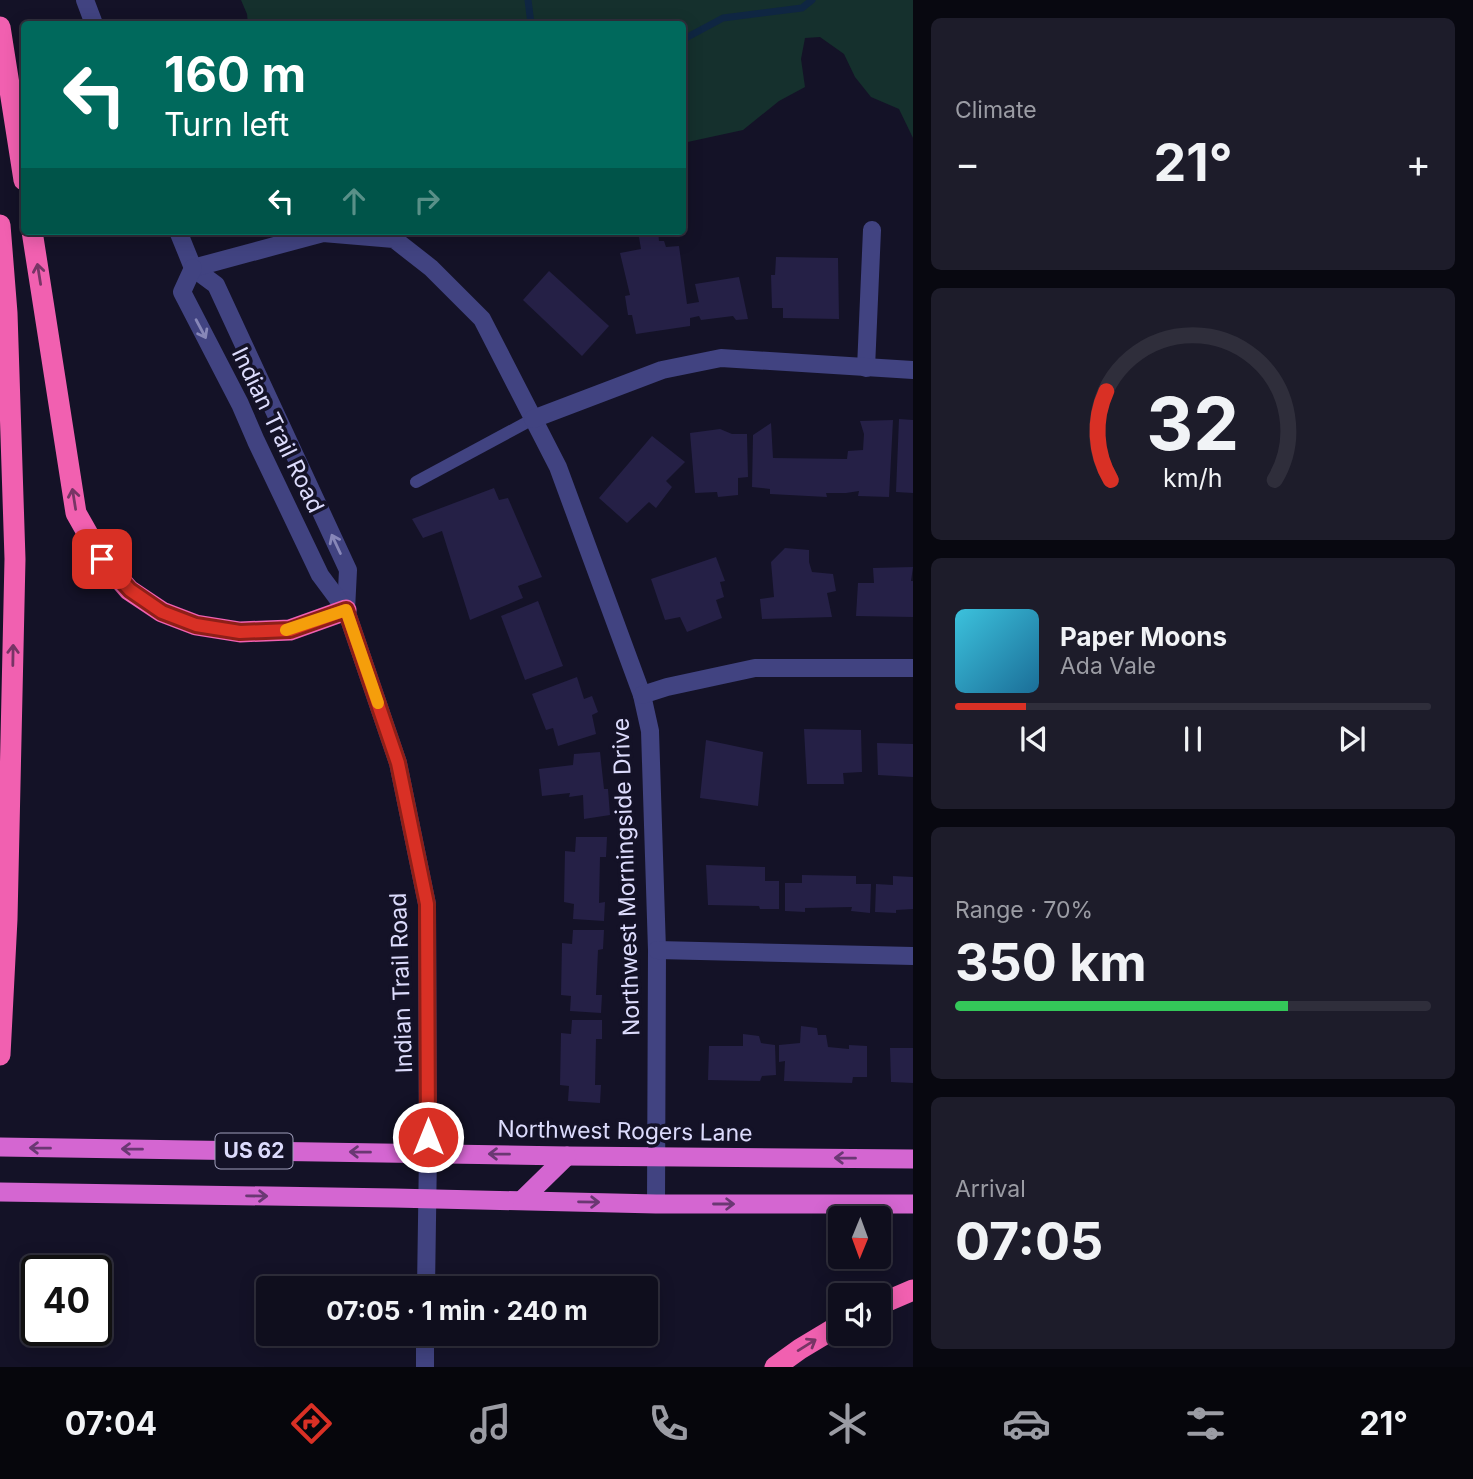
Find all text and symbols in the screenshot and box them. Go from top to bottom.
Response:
text: 160 m [164,45,306,104]
icon: left [49,49,140,140]
text: Climate [955,96,1037,124]
text: Turn left [164,105,289,144]
text: 21° [1153,131,1233,194]
text: − [955,140,980,186]
text: + [1406,140,1431,186]
icon: left [262,182,300,220]
icon: ahead [335,182,373,220]
icon: right [408,182,446,220]
one-way arrow [32,264,45,286]
one-way arrow [195,318,208,339]
street label: Indian Trail Road [226,343,330,517]
text: 32 [1147,379,1239,468]
text: km/h [1163,462,1223,492]
one-way arrow [67,488,80,511]
pin [72,529,132,589]
one-way arrow [329,534,342,556]
icon: arrive [83,540,121,578]
text: Paper Moons [1060,621,1227,652]
one-way arrow [6,644,19,667]
text: Ada Vale [1060,652,1156,680]
street label: Northwest Morningside Drive [606,717,646,1037]
icon: previous [1015,720,1053,758]
icon: pause [1174,720,1212,758]
icon: next [1333,720,1371,758]
street label: Indian Trail Road [384,892,418,1074]
text: Range · 70% [955,896,1093,924]
text: 350 km [955,931,1147,994]
position arrow [391,1100,465,1174]
street label: Northwest Rogers Lane [497,1115,753,1147]
road number: US 62 [216,1134,292,1168]
one-way arrow [29,1141,52,1155]
one-way arrow [121,1142,144,1156]
one-way arrow [349,1145,372,1159]
one-way arrow [488,1148,511,1161]
one-way arrow [834,1151,857,1165]
text: Arrival [955,1175,1026,1203]
one-way arrow [245,1189,268,1202]
one-way arrow [577,1195,600,1209]
one-way arrow [712,1197,735,1211]
north arrow [828,1206,891,1269]
map controls [828,1206,891,1346]
text: 07:05 [955,1210,1103,1273]
speed limit sign: 40 [21,1255,112,1346]
button: sound [828,1283,891,1346]
text: 07:05 · 1 min · 240 m [326,1295,588,1326]
one-way arrow [797,1338,816,1353]
icon: directions [287,1399,336,1448]
icon: music [466,1399,515,1448]
icon: phone [644,1399,693,1448]
icon: climate [823,1399,872,1448]
icon: car [1002,1399,1051,1448]
icon: filters [1181,1399,1230,1448]
text: 07:04 [65,1404,157,1443]
text: 21° [1359,1404,1408,1443]

